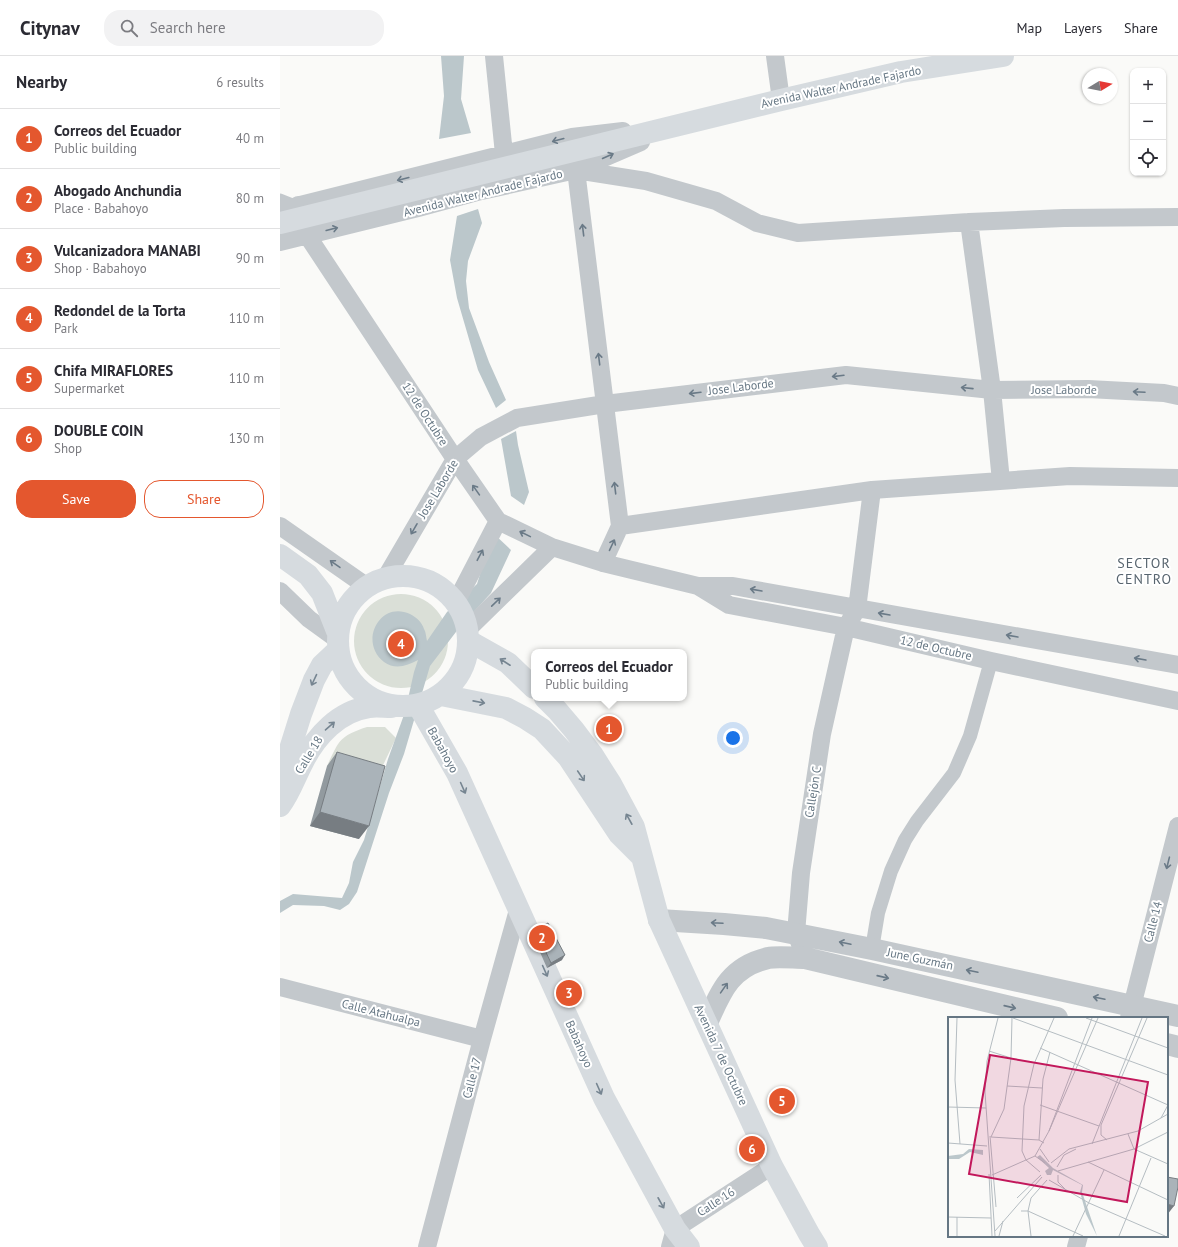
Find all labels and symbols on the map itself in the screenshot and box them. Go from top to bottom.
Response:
street label: Avenida Walter Andrade Fajardo [759,62,922,111]
north arrow [1082,68,1118,104]
one-way arrow [552,137,565,144]
one-way arrow [602,152,614,159]
street label: Avenida Walter Andrade Fajardo [402,165,564,220]
one-way arrow [396,176,409,184]
one-way arrow [579,224,587,237]
one-way arrow [325,225,338,233]
one-way arrow [595,353,603,366]
one-way arrow [832,372,845,379]
street label: Jose Laborde [706,375,774,398]
street label: 12 de Octubre [399,379,452,448]
street label: Jose Laborde [1030,382,1097,397]
one-way arrow [961,384,974,391]
one-way arrow [1133,388,1146,396]
one-way arrow [689,389,702,397]
street label: Jose Laborde [414,457,461,522]
one-way arrow [611,482,619,495]
one-way arrow [472,485,481,496]
one-way arrow [409,523,417,535]
one-way arrow [520,530,532,537]
one-way arrow [609,539,616,551]
one-way arrow [477,549,485,561]
district label: SECTOR CENTRO [1116,554,1172,588]
one-way arrow [329,560,340,568]
one-way arrow [750,586,763,594]
one-way arrow [491,597,501,607]
one-way arrow [877,609,890,617]
pin: 4 [388,629,414,659]
street label: 12 de Octubre [899,632,973,663]
one-way arrow [1005,632,1018,640]
one-way arrow [1133,654,1146,662]
one-way arrow [500,658,511,666]
one-way arrow [310,674,317,686]
one-way arrow [473,699,486,707]
pin: 1 [596,714,622,744]
one-way arrow [325,722,335,731]
street label: Babahoyo [425,724,462,775]
your location [723,728,743,748]
street label: Calle 18 [291,733,326,777]
street label: Callejón C [801,765,824,819]
one-way arrow [577,770,585,781]
one-way arrow [460,782,467,794]
one-way arrow [625,813,633,825]
one-way arrow [1164,857,1172,870]
street label: Calle 14 [1140,899,1165,944]
one-way arrow [711,920,724,927]
pin: 2 [529,923,555,953]
one-way arrow [839,939,852,947]
street label: June Guzmán [885,944,955,973]
one-way arrow [542,964,550,976]
one-way arrow [966,966,979,974]
one-way arrow [877,973,890,981]
pin: 3 [556,978,582,1008]
one-way arrow [720,983,728,994]
one-way arrow [1093,994,1106,1002]
street label: Calle Atahualpa [340,996,422,1030]
street label: Avenida 7 de Octubre [692,1002,751,1108]
one-way arrow [1003,1003,1016,1011]
inset map [948,1017,1168,1237]
street label: Babahoyo [562,1018,597,1070]
street label: Calle 17 [459,1056,484,1100]
one-way arrow [596,1083,603,1095]
pin: 5 [769,1086,795,1116]
pin: 6 [739,1134,765,1164]
street label: Calle 16 [694,1184,737,1219]
one-way arrow [658,1197,666,1209]

